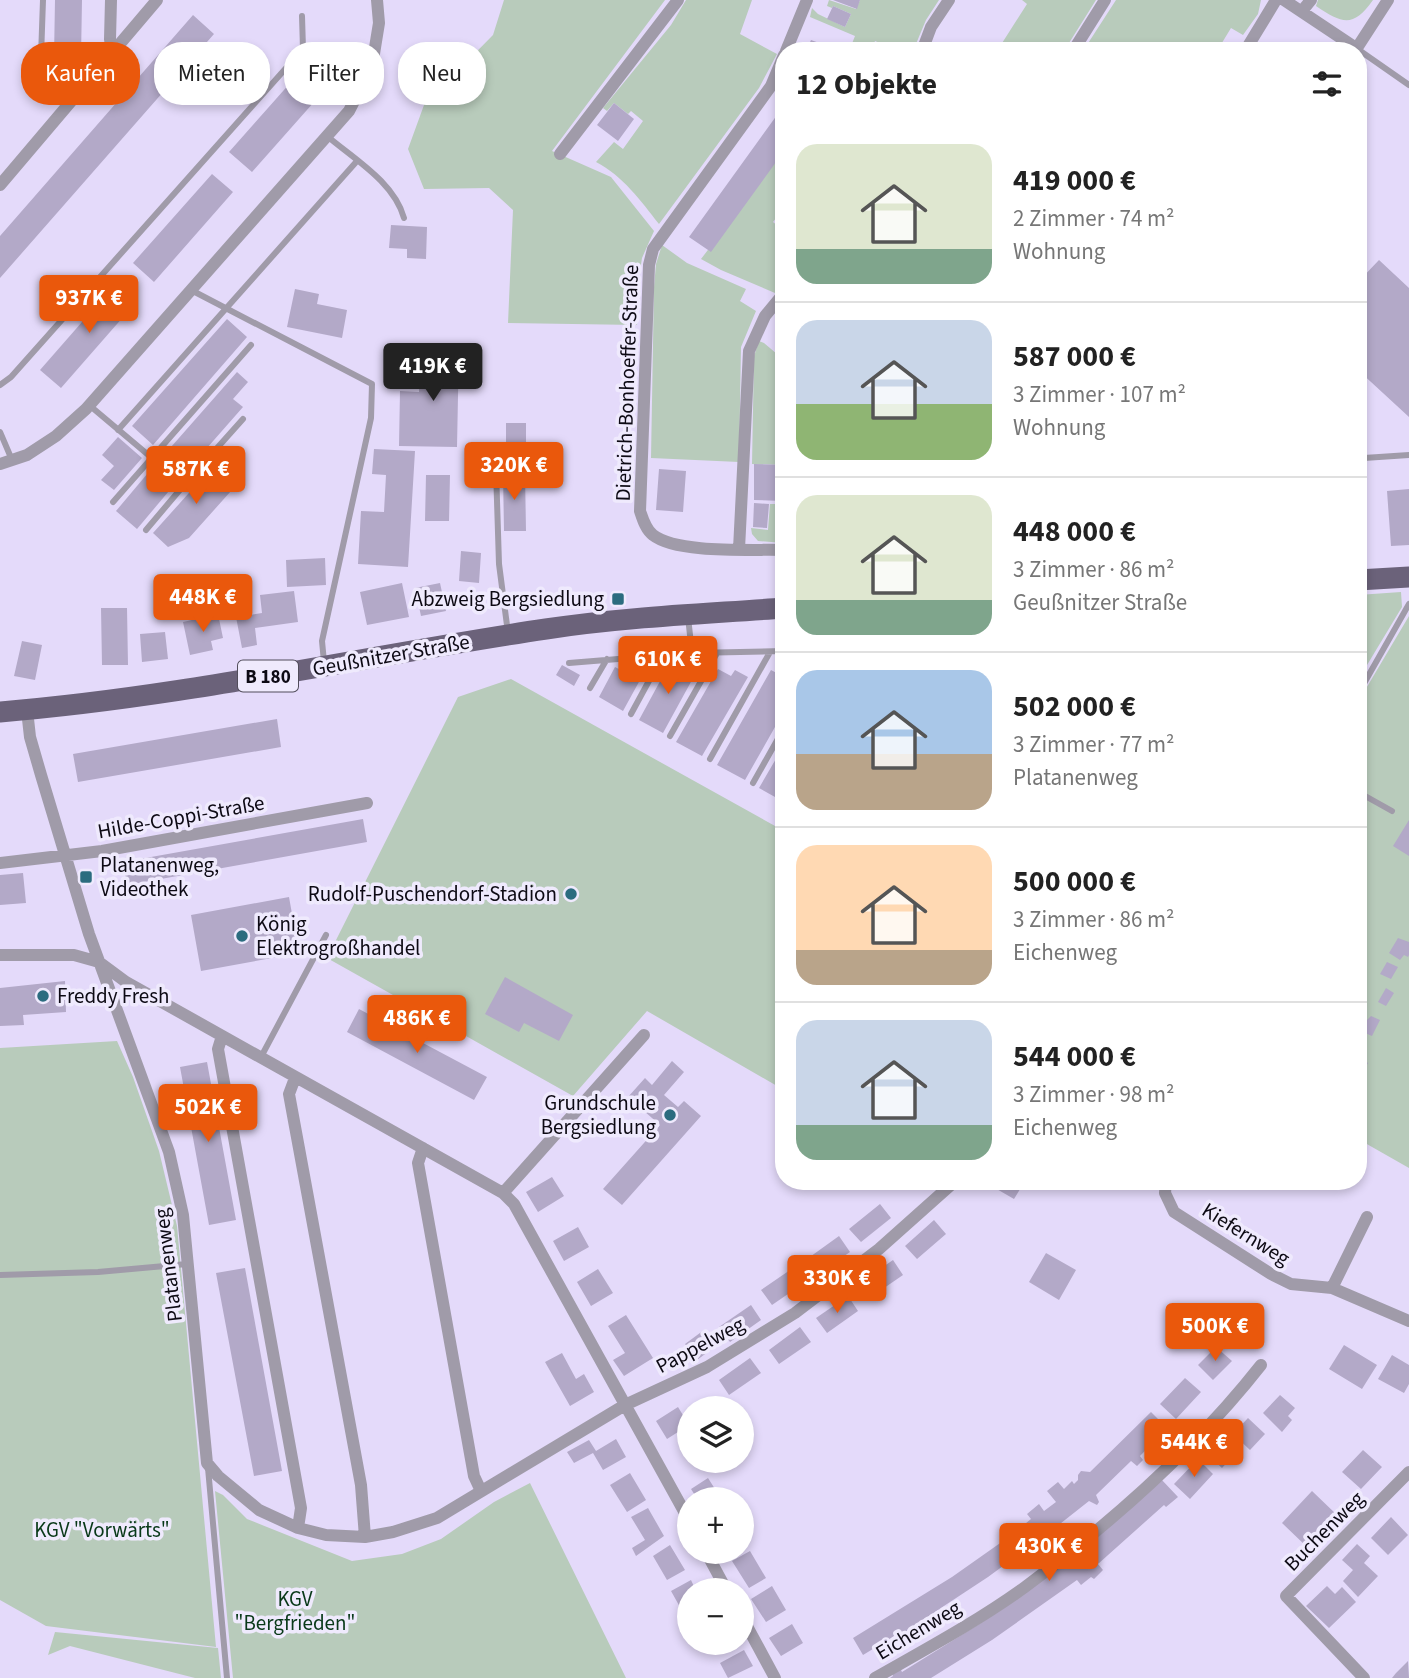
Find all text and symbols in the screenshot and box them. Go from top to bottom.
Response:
chip: Kaufen [21,42,140,105]
chip: Mieten [154,42,270,105]
chip: Filter [284,42,384,105]
chip: Neu [398,42,486,105]
text: 12 Objekte [796,63,937,106]
icon: filters [1308,65,1346,103]
text: 419 000 € [1013,159,1136,202]
icon: home [852,172,936,256]
text: 2 Zimmer · 74 m² [1013,202,1175,235]
text: Wohnung [1013,235,1105,268]
street label: Dietrich-Bonhoeffer-Straße [608,264,646,502]
pin: 937K € [32,276,146,335]
text: 937K € [55,281,123,314]
text: 587 000 € [1013,335,1136,378]
pin: 419K € [376,344,490,403]
icon: home [852,348,936,432]
text: 419K € [399,349,467,382]
text: 3 Zimmer · 107 m² [1013,378,1186,411]
text: Wohnung [1013,411,1105,444]
pin: 320K € [457,442,571,502]
pin: 587K € [139,447,253,506]
text: 320K € [480,448,548,481]
text: 587K € [162,452,230,485]
text: 448 000 € [1013,510,1136,553]
icon: home [852,523,936,607]
text: 3 Zimmer · 86 m² [1013,553,1175,586]
pin: 448K € [146,574,260,634]
text: 448K € [169,580,237,613]
place label: Abzweig Bergsiedlung [411,584,604,614]
text: Geußnitzer Straße [1013,586,1187,619]
marker: Abzweig Bergsiedlung [610,591,626,607]
street label: Geußnitzer Straße [310,626,472,684]
pin: 610K € [611,636,725,696]
text: 610K € [634,642,702,675]
road number: B 180 [238,660,298,692]
text: 502 000 € [1013,685,1136,728]
icon: home [852,698,936,782]
text: 3 Zimmer · 77 m² [1013,728,1175,761]
text: Platanenweg [1013,761,1138,794]
street label: Hilde-Coppi-Straße [95,788,267,846]
place label: Platanenweg, Videothek [100,850,219,904]
text: 500 000 € [1013,860,1136,903]
marker: Platanenweg, Videothek [78,869,94,885]
icon: home [852,873,936,957]
place label: Rudolf-Puschendorf-Stadion [308,879,557,909]
marker: Rudolf-Puschendorf-Stadion [563,886,579,902]
text: 3 Zimmer · 86 m² [1013,903,1175,936]
place label: König Elektrogroßhandel [256,909,420,963]
marker: König Elektrogroßhandel [234,928,250,944]
text: Eichenweg [1013,936,1117,969]
place label: Freddy Fresh [57,981,169,1011]
marker: Freddy Fresh [35,988,51,1004]
pin: 486K € [360,996,474,1055]
text: 486K € [383,1001,451,1034]
text: 544 000 € [1013,1035,1136,1078]
icon: home [852,1048,936,1132]
text: 3 Zimmer · 98 m² [1013,1078,1175,1111]
pin: 502K € [151,1084,265,1144]
place label: Grundschule Bergsiedlung [541,1088,656,1142]
text: 502K € [174,1090,242,1123]
marker: Grundschule Bergsiedlung [662,1107,678,1123]
text: Eichenweg [1013,1111,1117,1144]
street label: Kiefernweg [1196,1195,1296,1273]
street label: Platanenweg [146,1206,190,1323]
pin: 330K € [780,1256,894,1315]
text: 330K € [803,1261,871,1294]
pin: 500K € [1158,1304,1272,1363]
street label: Pappelweg [650,1309,750,1381]
text: 500K € [1181,1309,1249,1342]
map controls [677,1396,754,1655]
button: layers [677,1396,754,1473]
pin: 544K € [1137,1420,1251,1479]
text: 544K € [1160,1425,1228,1458]
street label: Buchenweg [1277,1484,1371,1578]
button: + [677,1487,754,1564]
park label: KGV "Vorwärts" [34,1515,170,1545]
pin: 430K € [992,1524,1106,1583]
text: 430K € [1015,1529,1083,1562]
button: − [677,1578,754,1655]
park label: KGV "Bergfrieden" [235,1584,355,1638]
street label: Eichenweg [870,1592,967,1667]

